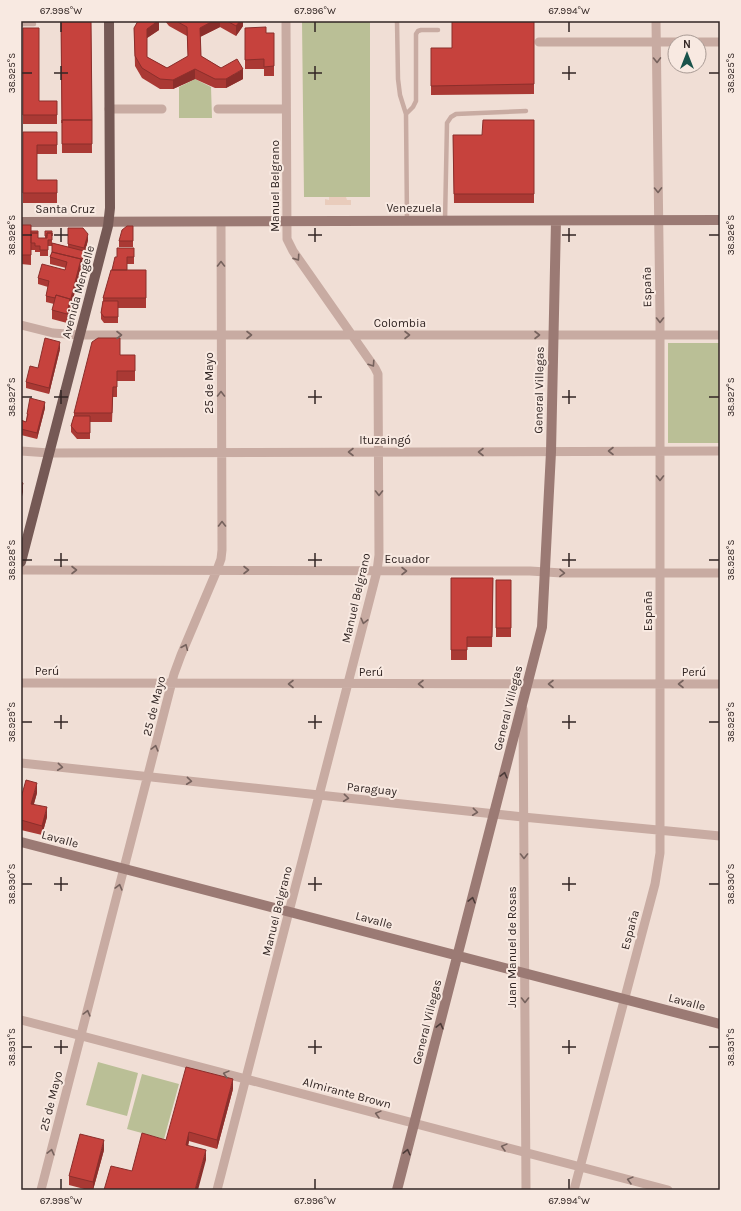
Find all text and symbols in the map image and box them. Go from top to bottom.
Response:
text: 67.998°W [40,5,82,17]
text: 67.996°W [294,5,336,17]
text: 67.994°W [548,5,590,17]
north arrow [667,34,707,74]
text: N [683,38,691,51]
text: 38.925°S [6,53,18,93]
text: 38.925°S [725,53,737,93]
one-way arrow [653,57,661,63]
street label: Manuel Belgrano [268,140,282,232]
one-way arrow [654,187,662,193]
street label: Venezuela [386,201,442,215]
street label: Santa Cruz [35,202,95,216]
text: 38.926°S [6,215,18,255]
text: 38.926°S [725,215,737,255]
street label: Avenida Mengelle [59,244,97,340]
one-way arrow [292,254,300,261]
one-way arrow [217,261,225,267]
street label: España [640,267,654,307]
street label: Colombia [374,316,426,330]
one-way arrow [656,317,664,323]
one-way arrow [116,331,122,339]
one-way arrow [246,331,252,339]
one-way arrow [404,331,410,339]
one-way arrow [534,331,540,339]
street label: General Villegas [531,346,547,434]
street label: 25 de Mayo [202,352,216,414]
one-way arrow [367,360,375,367]
text: 38.927°S [6,377,18,417]
text: 38.927°S [725,377,737,417]
one-way arrow [217,391,225,397]
street label: Ituzaingó [359,433,411,447]
one-way arrow [608,447,614,455]
one-way arrow [348,448,354,456]
one-way arrow [478,448,484,456]
one-way arrow [656,475,664,481]
one-way arrow [375,490,383,496]
one-way arrow [218,521,226,527]
text: 38.928°S [6,539,18,581]
text: 38.928°S [725,539,737,581]
street label: Manuel Belgrano [339,552,373,644]
street label: Ecuador [385,552,430,566]
one-way arrow [71,566,77,574]
one-way arrow [243,566,249,574]
one-way arrow [401,567,407,575]
one-way arrow [559,569,565,577]
street label: España [641,591,655,631]
one-way arrow [360,617,368,624]
one-way arrow [180,643,188,650]
street label: Perú [35,664,59,678]
street label: General Villegas [491,664,525,752]
street label: Perú [359,665,383,679]
street label: Perú [682,665,706,679]
street label: 25 de Mayo [140,674,168,738]
one-way arrow [288,680,294,688]
one-way arrow [418,680,424,688]
one-way arrow [548,680,554,688]
one-way arrow [678,680,684,688]
text: 38.929°S [6,702,18,742]
text: 38.929°S [725,702,737,742]
one-way arrow [150,744,159,751]
one-way arrow [57,762,63,771]
one-way arrow [500,771,508,778]
one-way arrow [186,776,192,785]
street label: Paraguay [346,779,398,799]
one-way arrow [343,793,349,802]
one-way arrow [472,807,478,816]
street label: Lavalle [40,827,80,851]
one-way arrow [520,853,528,859]
text: 38.930°S [6,864,18,904]
text: 38.930°S [725,864,737,904]
street label: Manuel Belgrano [259,865,295,957]
one-way arrow [114,884,123,891]
street label: Juan Manuel de Rosas [505,886,519,1008]
one-way arrow [467,897,476,904]
street label: Lavalle [354,908,394,932]
street label: España [618,909,642,951]
street label: General Villegas [410,978,444,1066]
street label: Lavalle [667,990,707,1014]
one-way arrow [521,997,529,1003]
one-way arrow [82,1010,90,1016]
one-way arrow [435,1023,443,1030]
text: 38.931°S [6,1028,18,1066]
text: 38.931°S [725,1028,737,1066]
street label: 25 de Mayo [37,1069,65,1133]
one-way arrow [222,1070,229,1079]
street label: Almirante Brown [301,1074,393,1112]
one-way arrow [375,1110,382,1119]
one-way arrow [501,1143,508,1152]
one-way arrow [46,1149,54,1155]
one-way arrow [402,1149,411,1156]
one-way arrow [627,1176,634,1185]
text: 67.998°W [40,1195,82,1207]
text: 67.996°W [294,1195,336,1207]
text: 67.994°W [548,1195,590,1207]

